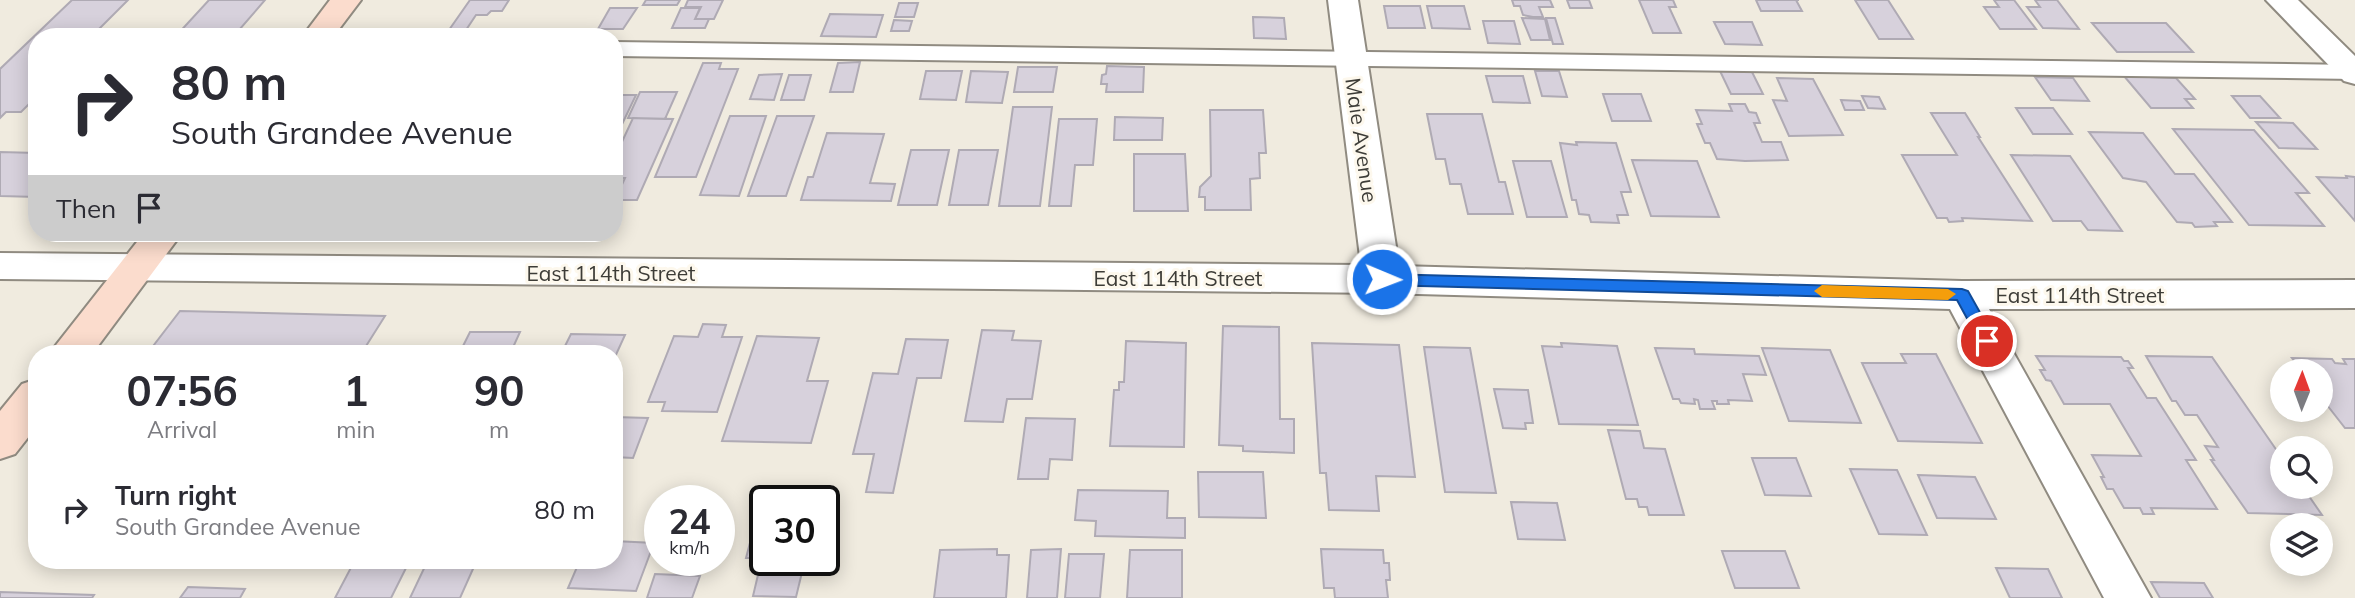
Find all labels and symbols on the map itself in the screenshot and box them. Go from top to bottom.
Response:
street label: Maie Avenue [1340,76,1384,204]
position arrow [1345,242,1419,316]
street label: East 114th Street [527,260,695,286]
street label: East 114th Street [1094,265,1262,291]
street label: East 114th Street [1996,282,2164,308]
pin [1957,311,2017,371]
north arrow [2270,359,2333,422]
speed limit sign: 30 [749,485,840,576]

